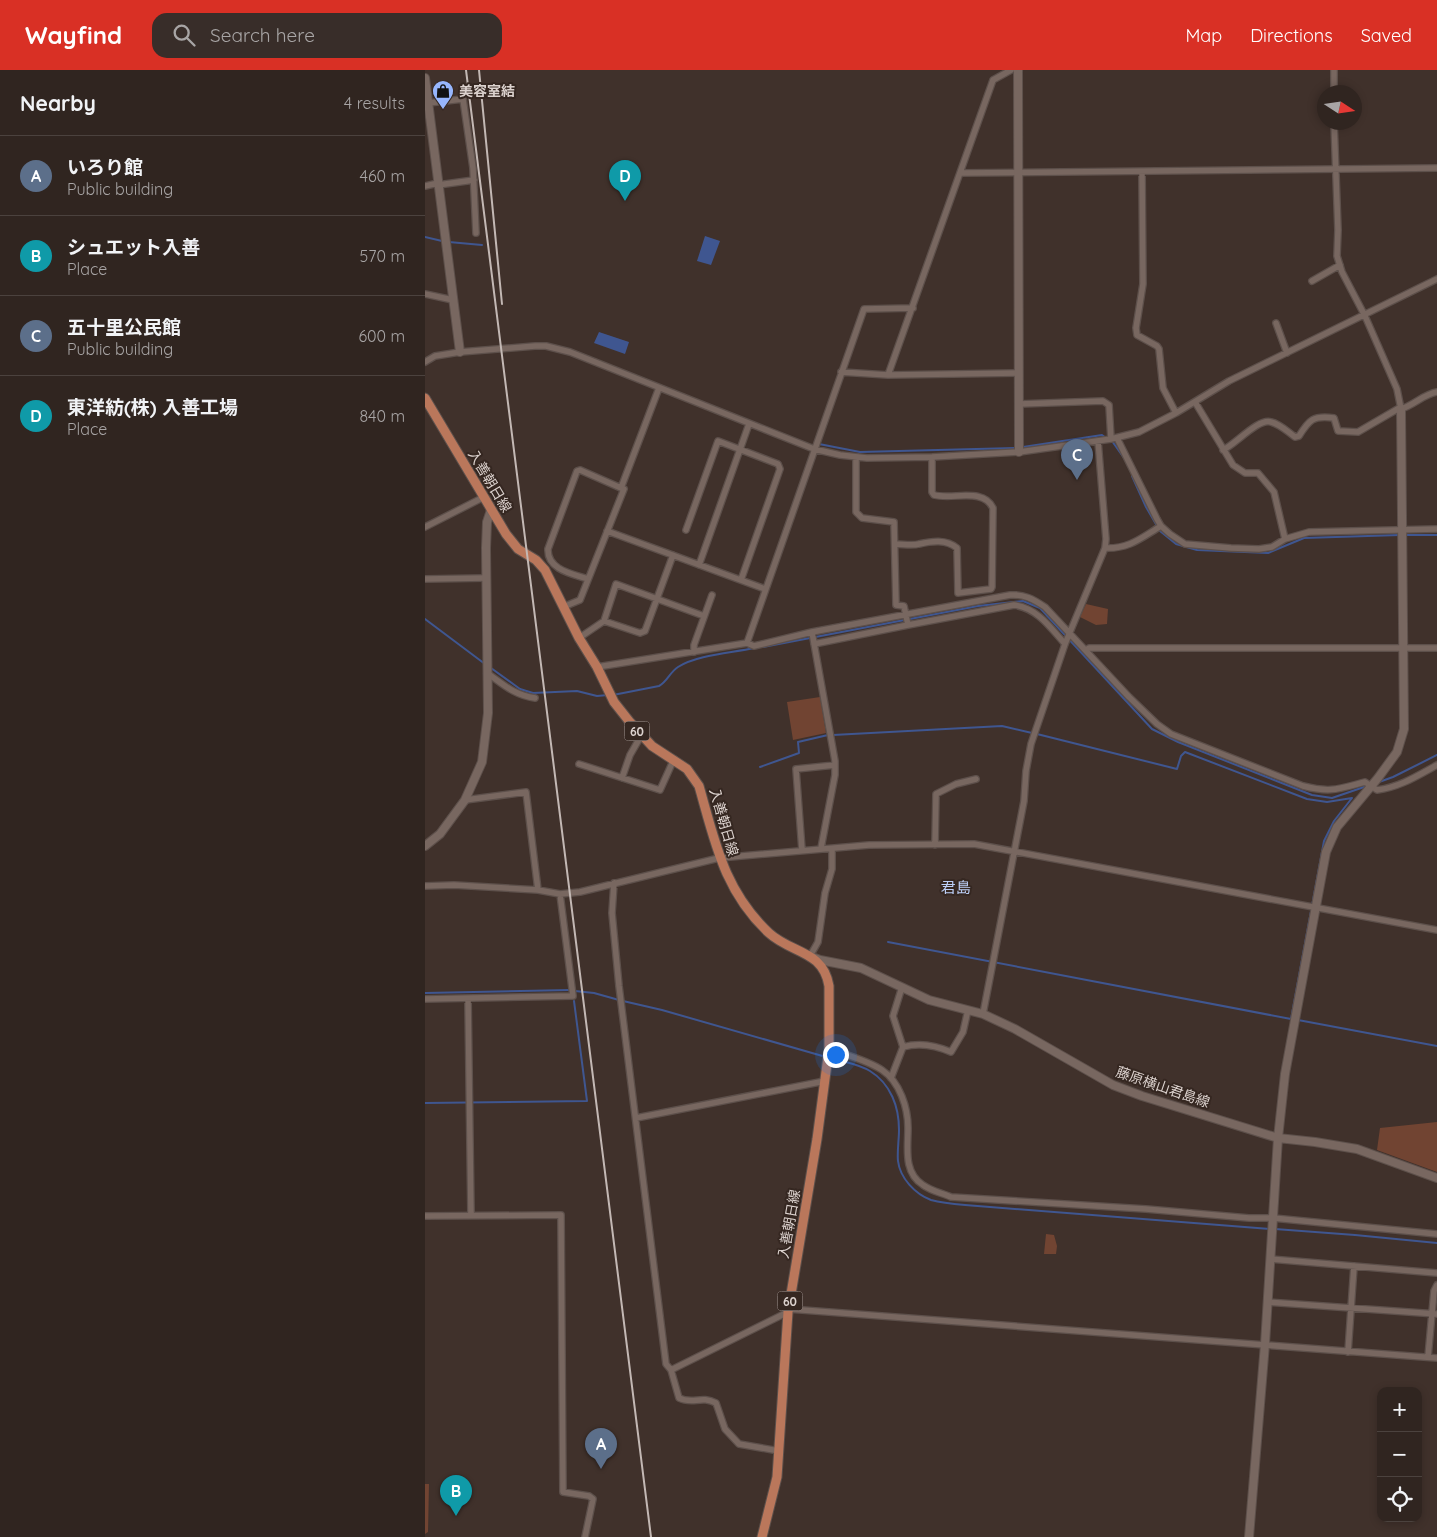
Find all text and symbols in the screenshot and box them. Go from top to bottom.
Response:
search box [152,13,502,58]
text: Wayfind [25,20,122,50]
icon: search [170,21,198,49]
text: Search here [210,23,315,47]
text: Map [1185,24,1222,47]
text: Directions [1250,24,1333,47]
text: Saved [1361,24,1412,47]
shop icon: 美容室結 [431,79,455,110]
place label: 美容室結 [459,82,515,100]
north arrow [1317,85,1362,130]
text: Nearby [20,90,96,116]
text: 4 results [344,93,405,113]
text: いろり館 [67,155,143,179]
pin: D [609,160,641,201]
text: A [31,166,41,186]
text: 460 m [359,166,405,186]
text: Public building [67,179,173,199]
text: シュエット入善 [67,235,200,259]
text: B [31,246,41,266]
text: 570 m [360,246,405,266]
text: Place [67,259,107,279]
text: 五十里公民館 [67,315,181,339]
text: C [31,326,41,346]
text: 600 m [358,326,405,346]
text: Public building [67,339,173,359]
text: 東洋紡(株) 入善工場 [67,395,238,419]
text: D [30,406,42,426]
text: 840 m [359,406,405,426]
text: Place [67,419,107,439]
pin: C [1061,439,1093,480]
street label: 入善朝日線 [464,446,516,516]
road number: 60 [625,721,649,740]
street label: 入善朝日線 [706,786,742,858]
district label: 君島 [941,878,971,897]
your location [823,1042,849,1068]
street label: 藤原横山君島線 [1114,1063,1212,1111]
street label: 入善朝日線 [774,1188,804,1260]
road number: 60 [777,1292,803,1310]
map controls [1377,1387,1422,1522]
button: + [1377,1387,1422,1432]
pin: A [585,1428,617,1469]
button: − [1377,1432,1422,1477]
pin: B [440,1475,472,1516]
button: locate [1377,1477,1422,1522]

